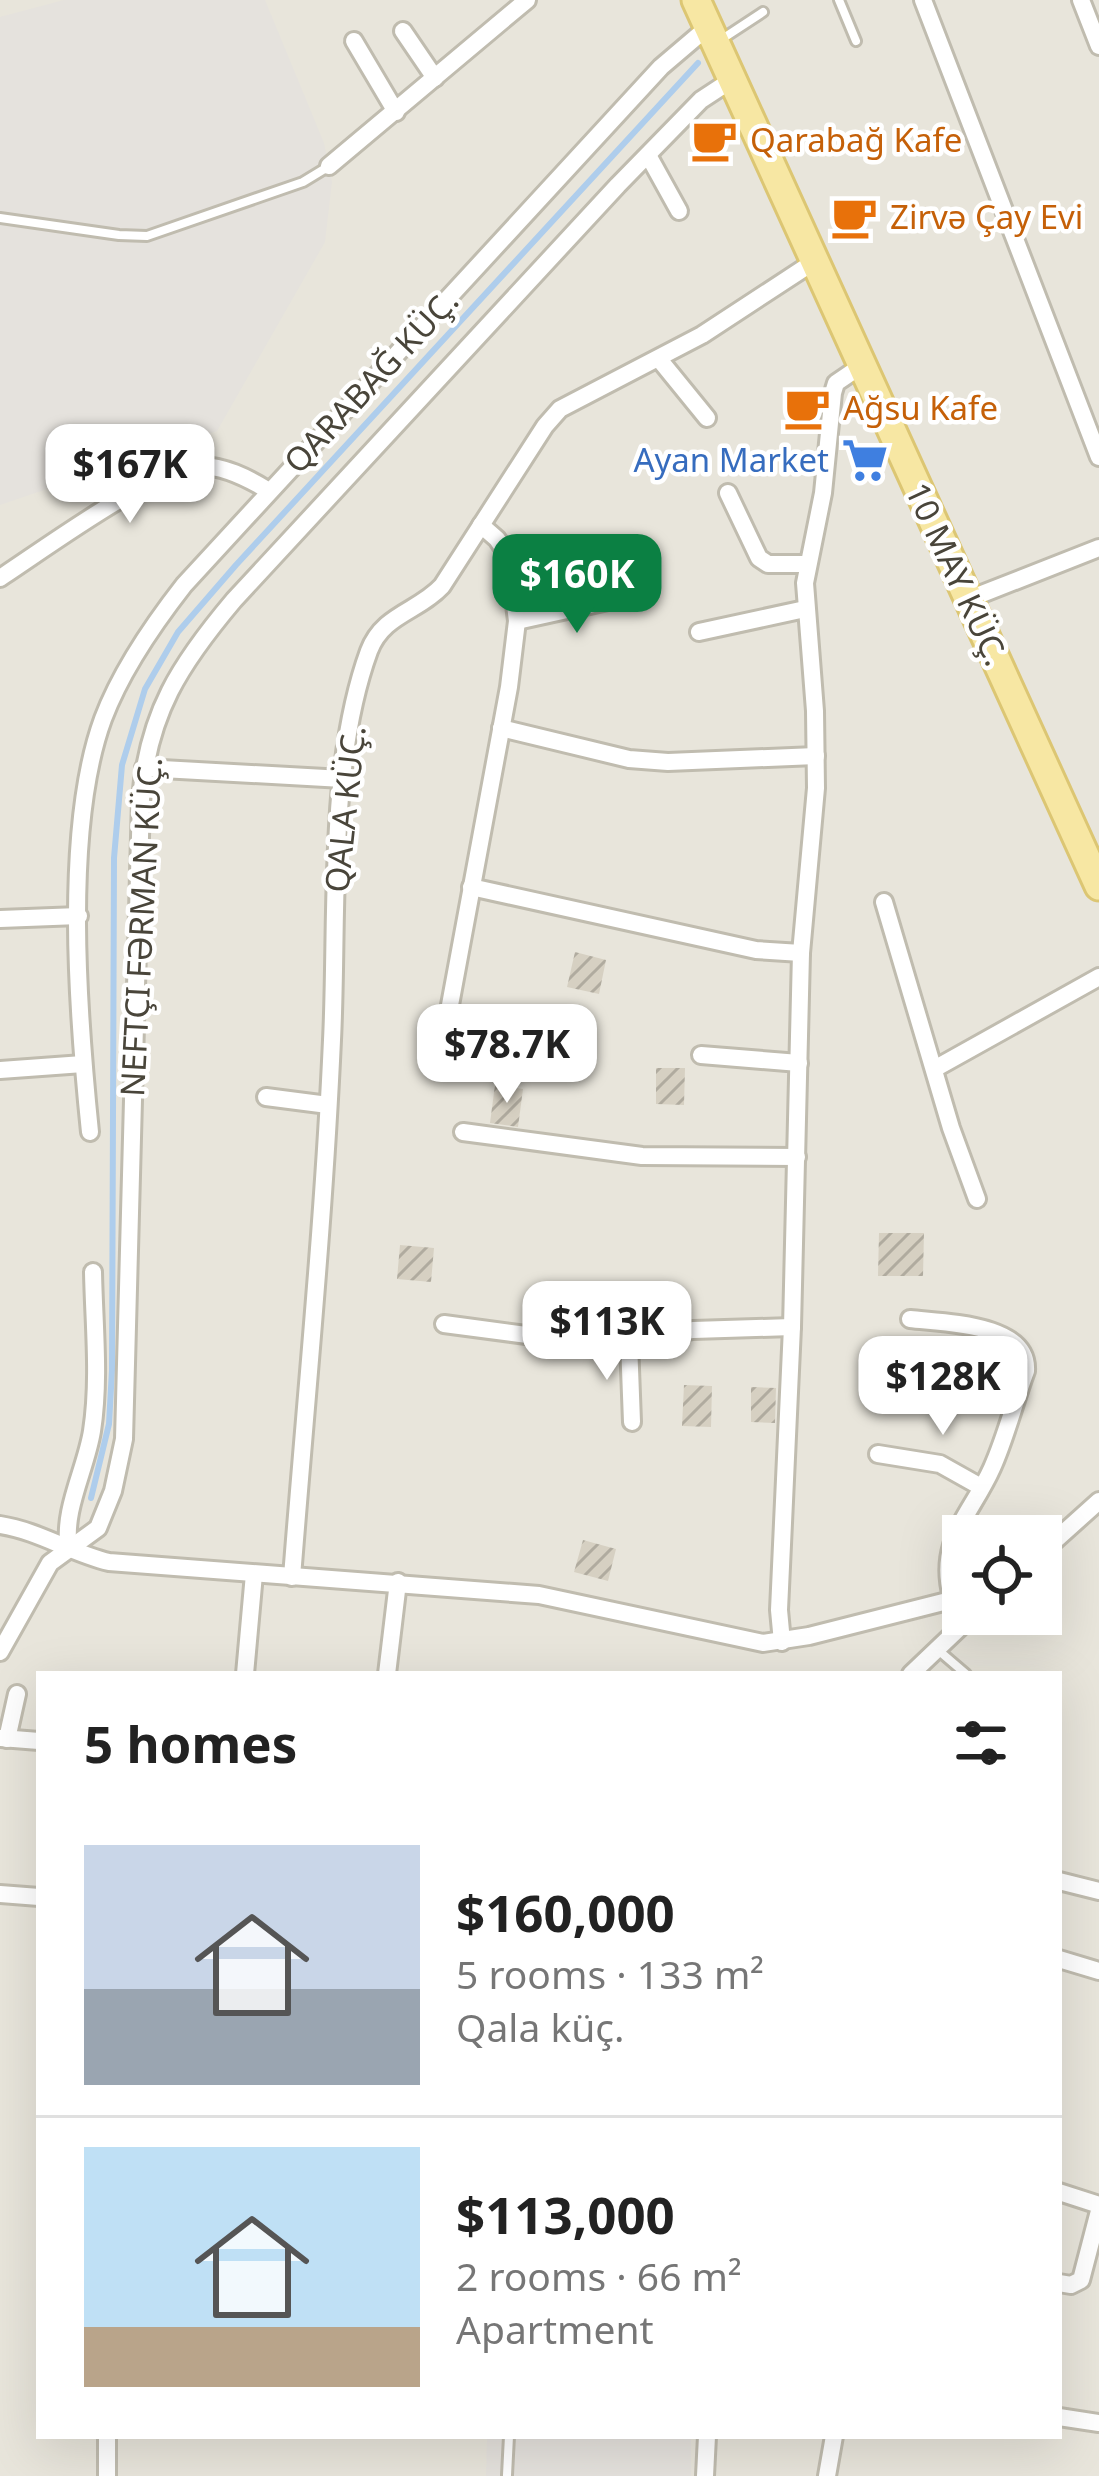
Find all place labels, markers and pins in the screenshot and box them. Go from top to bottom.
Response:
cafe icon: Qarabağ Kafe [689,115,739,165]
place label: Qarabağ Kafe [750,117,962,162]
cafe icon: Zirvə Çay Evi [829,192,879,242]
place label: Zirvə Çay Evi [890,194,1083,239]
cafe icon: Ağsu Kafe [782,383,832,433]
place label: Ağsu Kafe [843,385,998,430]
pin: $167K [46,424,214,526]
supermarket icon: Ayan Market [840,435,890,485]
place label: Ayan Market [633,437,829,482]
pin: $160K [493,534,661,636]
pin: $78.7K [409,1004,605,1106]
pin: $113K [523,1281,691,1383]
pin: $128K [859,1336,1027,1438]

